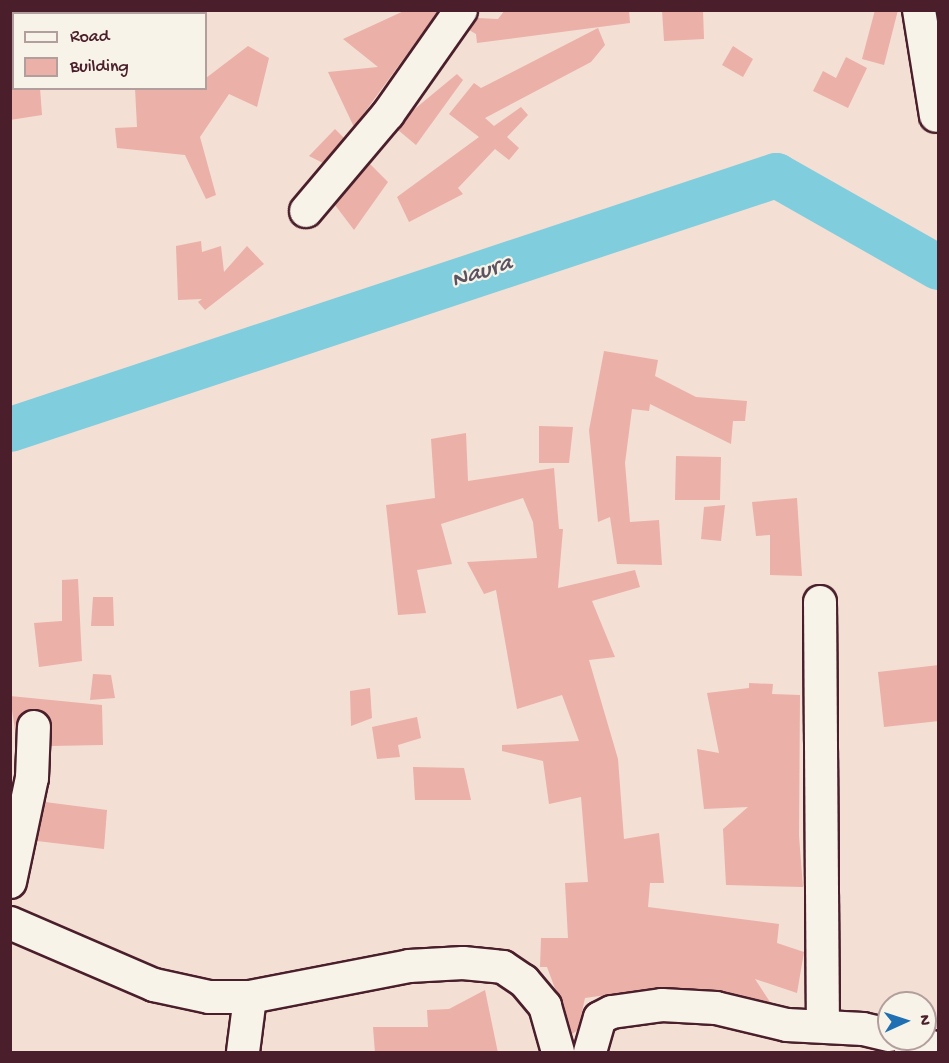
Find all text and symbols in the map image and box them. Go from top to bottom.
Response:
legend [12,12,207,90]
text: Road [70,27,109,48]
text: Building [70,57,129,78]
water label: Naura [448,250,516,296]
north arrow [877,991,937,1051]
text: N [914,1014,933,1026]

